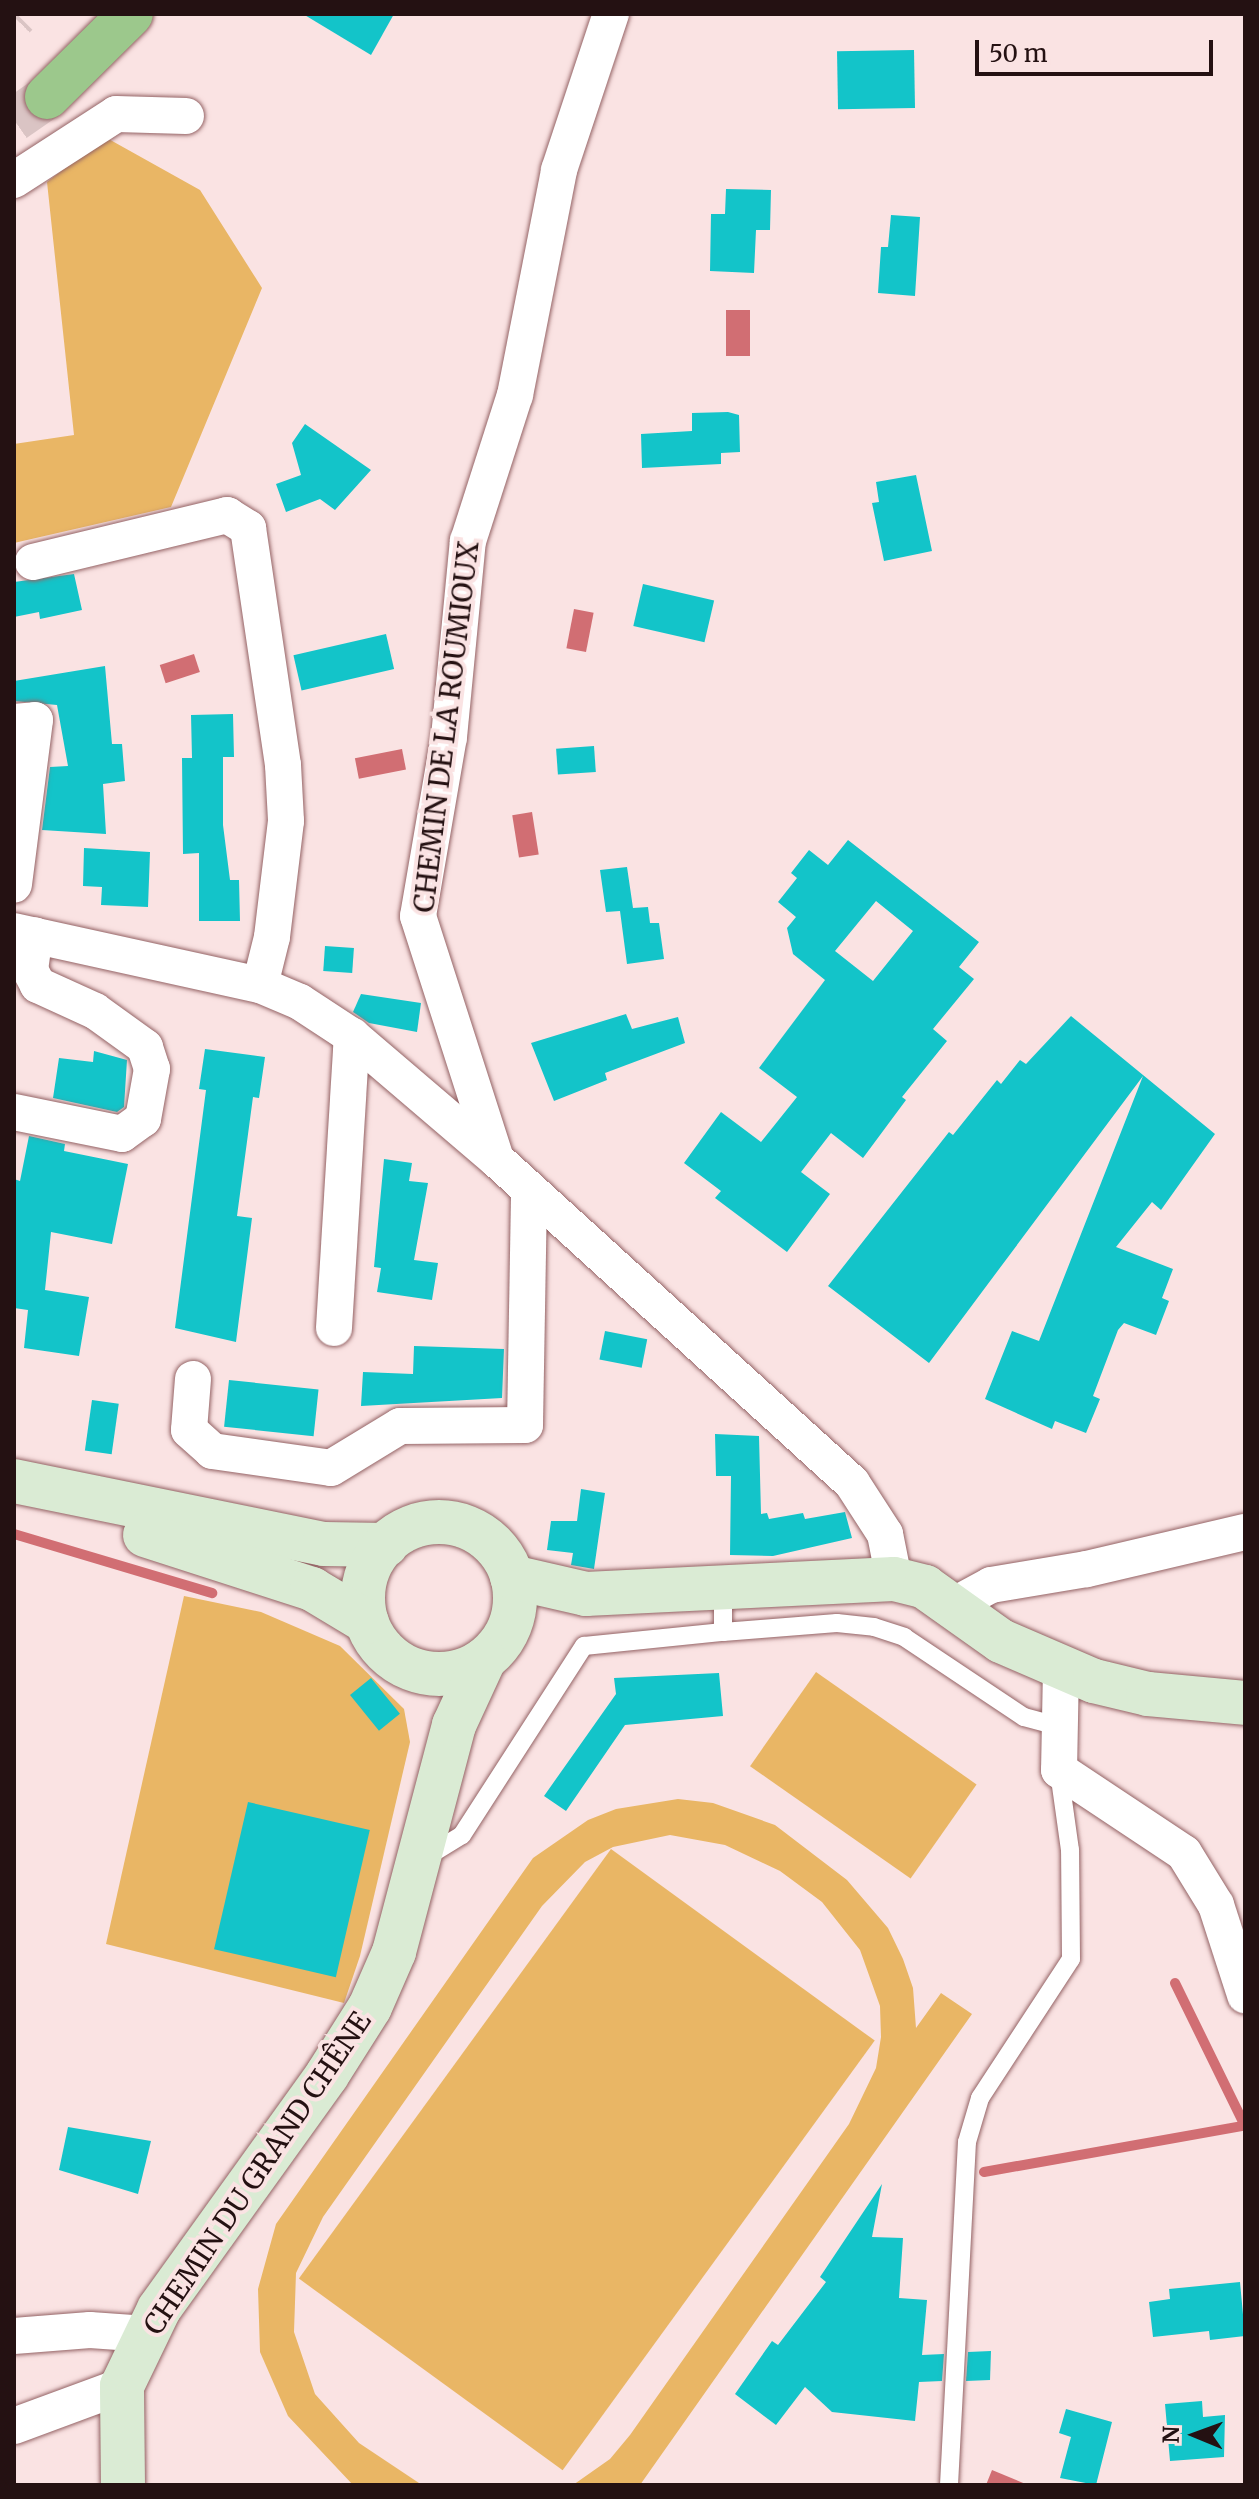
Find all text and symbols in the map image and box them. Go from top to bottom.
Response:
scale bar [979,24,1217,74]
text: 50 m [989,38,1048,69]
street label: CHEMIN DE LA ROUMIOUX [407,540,485,914]
street label: CHEMIN DU GRAND CHÊNE [136,2005,378,2341]
north arrow [1155,2395,1235,2475]
text: N [1157,2426,1185,2444]

